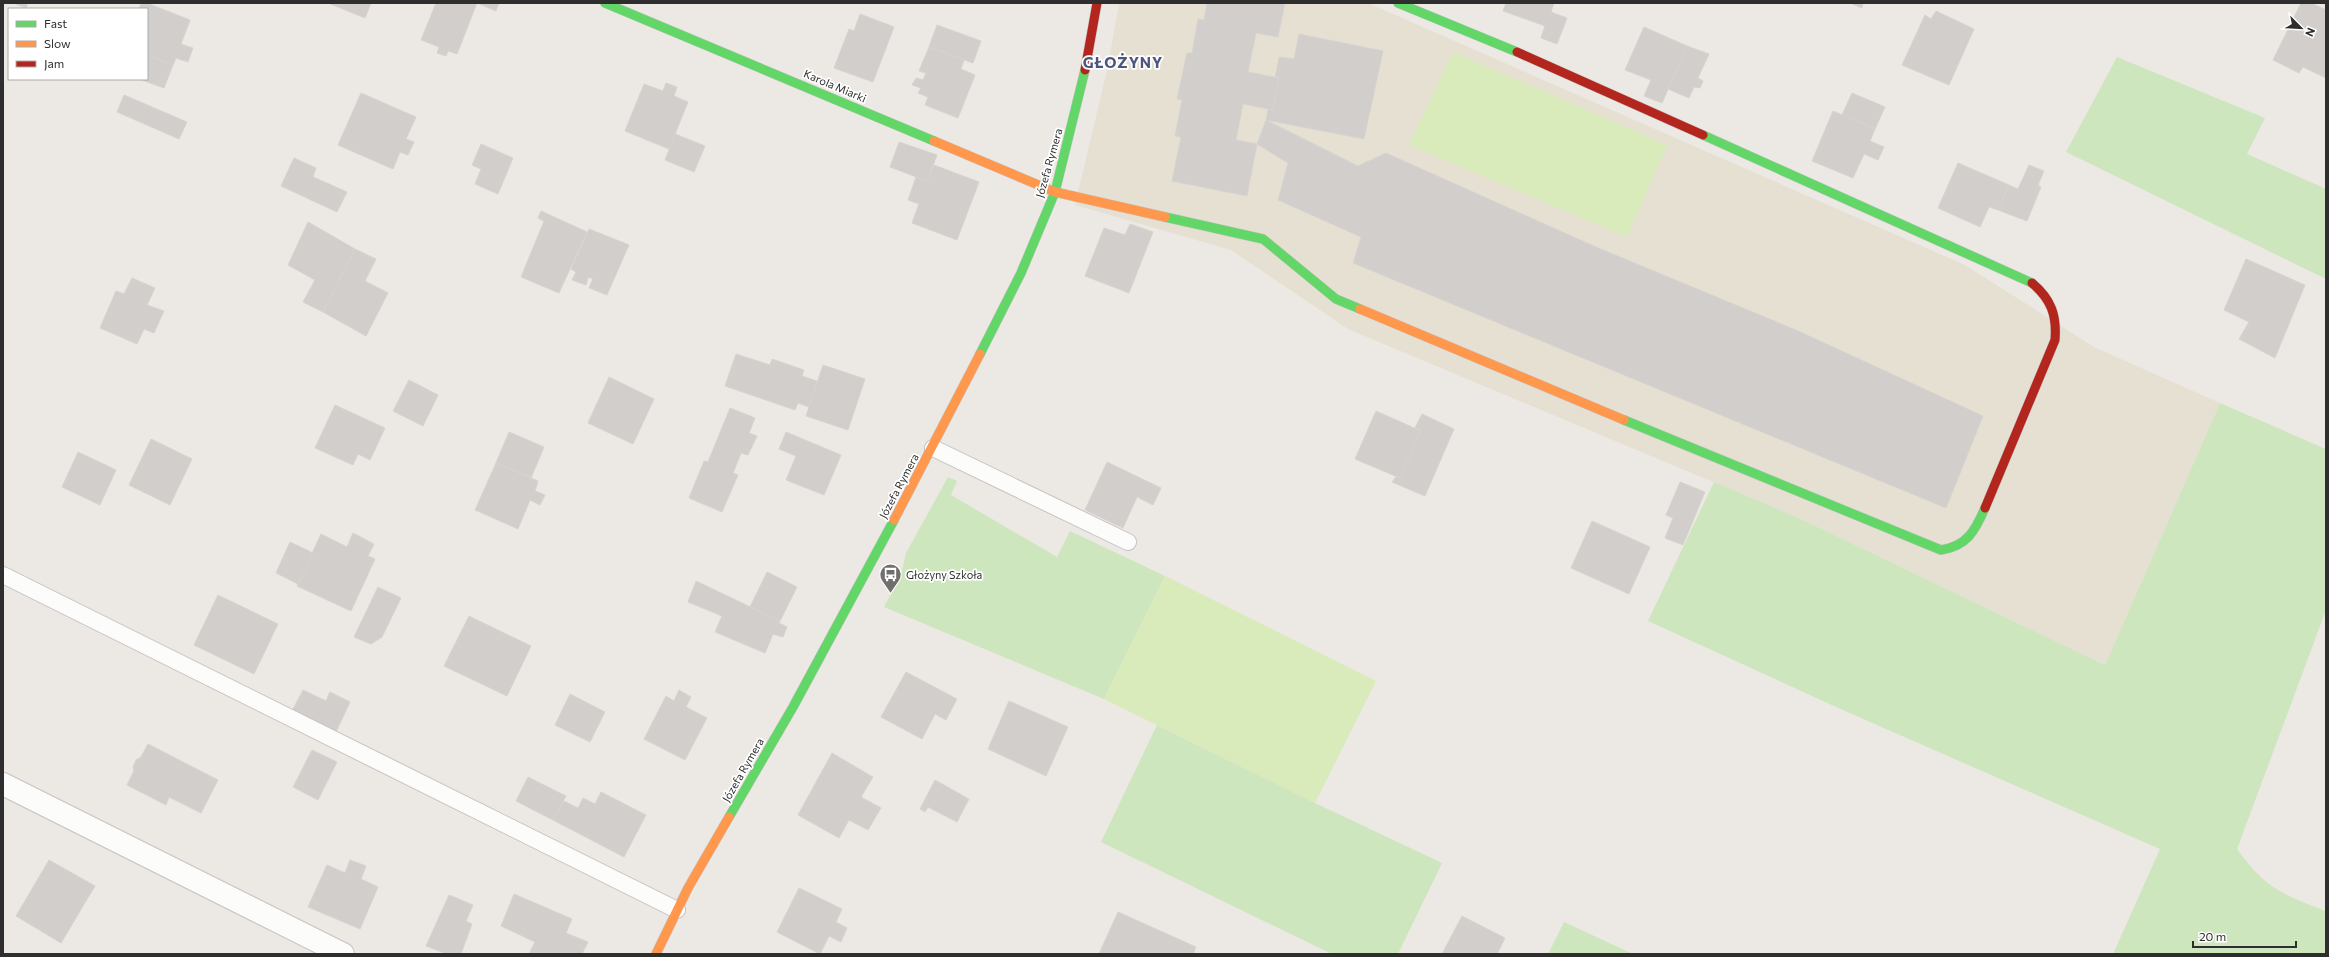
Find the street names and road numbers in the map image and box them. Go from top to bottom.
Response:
street label: Karola Miarki [802,66,869,105]
street label: Józefa Rymera [1032,127,1066,199]
street label: Józefa Rymera [876,451,922,521]
street label: Józefa Rymera [719,736,767,804]

